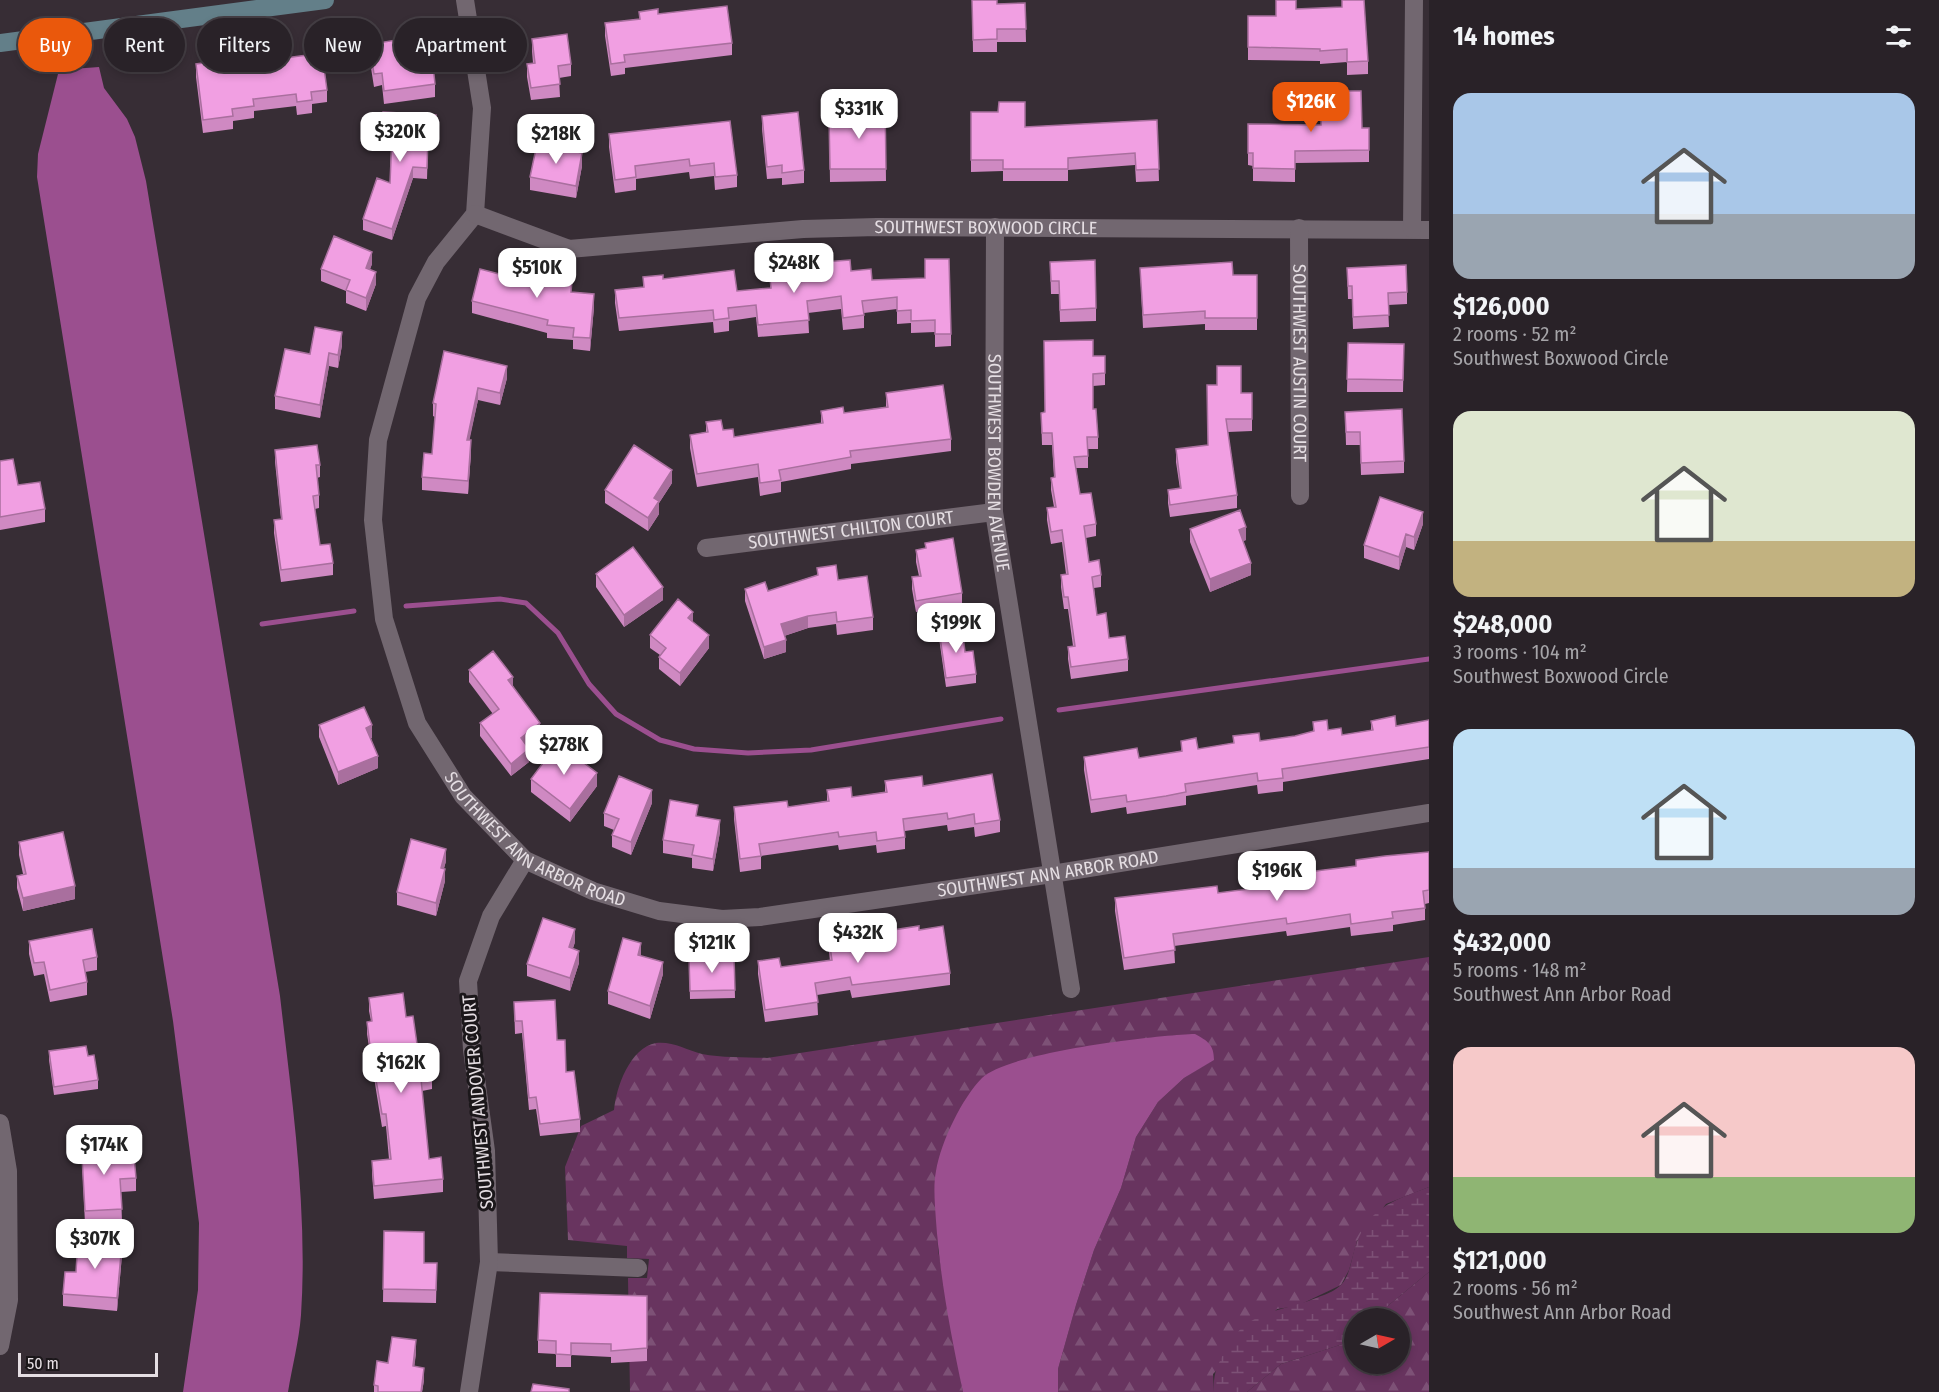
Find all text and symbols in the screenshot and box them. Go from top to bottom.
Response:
chip: Buy [18,18,92,72]
chip: Rent [104,18,185,72]
chip: Filters [197,18,292,72]
chip: New [304,18,382,72]
chip: Apartment [394,18,527,72]
icon: filters [1882,20,1915,53]
text: 14 homes [1453,21,1555,52]
pin: $126K [1269,82,1353,133]
pin: $331K [817,89,901,140]
text: $126K [1286,89,1336,113]
text: $331K [835,96,883,120]
pin: $320K [358,112,442,163]
pin: $218K [514,114,598,165]
text: $320K [374,119,426,143]
text: $218K [531,121,581,145]
icon: home [1630,132,1738,240]
street label: SOUTHWEST BOXWOOD CIRCLE [874,216,1097,239]
pin: $248K [752,243,836,294]
pin: $510K [495,248,579,299]
text: $248K [768,250,820,274]
text: $510K [512,255,562,279]
street label: SOUTHWEST AUSTIN COURT [1288,264,1311,463]
text: $126,000 [1453,291,1550,322]
text: 2 rooms · 52 m² [1453,322,1577,346]
text: Southwest Boxwood Circle [1453,346,1669,370]
street label: SOUTHWEST BOWDEN AVENUE [983,354,1014,573]
icon: home [1630,450,1738,558]
street label: SOUTHWEST CHILTON COURT [747,506,956,554]
pin: $199K [914,603,998,654]
text: $248,000 [1453,609,1552,640]
text: $199K [931,610,981,634]
text: 3 rooms · 104 m² [1453,640,1587,664]
text: Southwest Boxwood Circle [1453,664,1669,688]
pin: $278K [522,725,606,776]
text: $278K [539,732,589,756]
street label: SOUTHWEST ANN ARBOR ROAD [440,768,628,911]
icon: home [1630,768,1738,876]
street label: SOUTHWEST ANN ARBOR ROAD [936,846,1160,902]
pin: $196K [1235,851,1319,902]
text: $196K [1252,858,1302,882]
pin: $432K [816,913,900,964]
text: $432K [833,920,883,944]
pin: $121K [670,923,754,974]
text: $432,000 [1453,927,1551,958]
text: $121K [689,930,735,954]
text: 5 rooms · 148 m² [1453,958,1587,982]
text: Southwest Ann Arbor Road [1453,982,1672,1006]
street label: SOUTHWEST ANDOVER COURT [458,993,498,1210]
pin: $162K [359,1043,443,1094]
text: $162K [377,1050,425,1074]
icon: home [1630,1086,1738,1194]
pin: $174K [62,1125,146,1176]
text: $174K [80,1132,128,1156]
pin: $307K [53,1219,137,1270]
text: $307K [70,1226,120,1250]
text: $121,000 [1453,1245,1547,1276]
text: 2 rooms · 56 m² [1453,1276,1578,1300]
text: Southwest Ann Arbor Road [1453,1300,1672,1324]
north arrow [1344,1308,1410,1374]
map controls [1344,1308,1410,1374]
scale bar [18,1350,158,1378]
text: 50 m [27,1354,59,1373]

